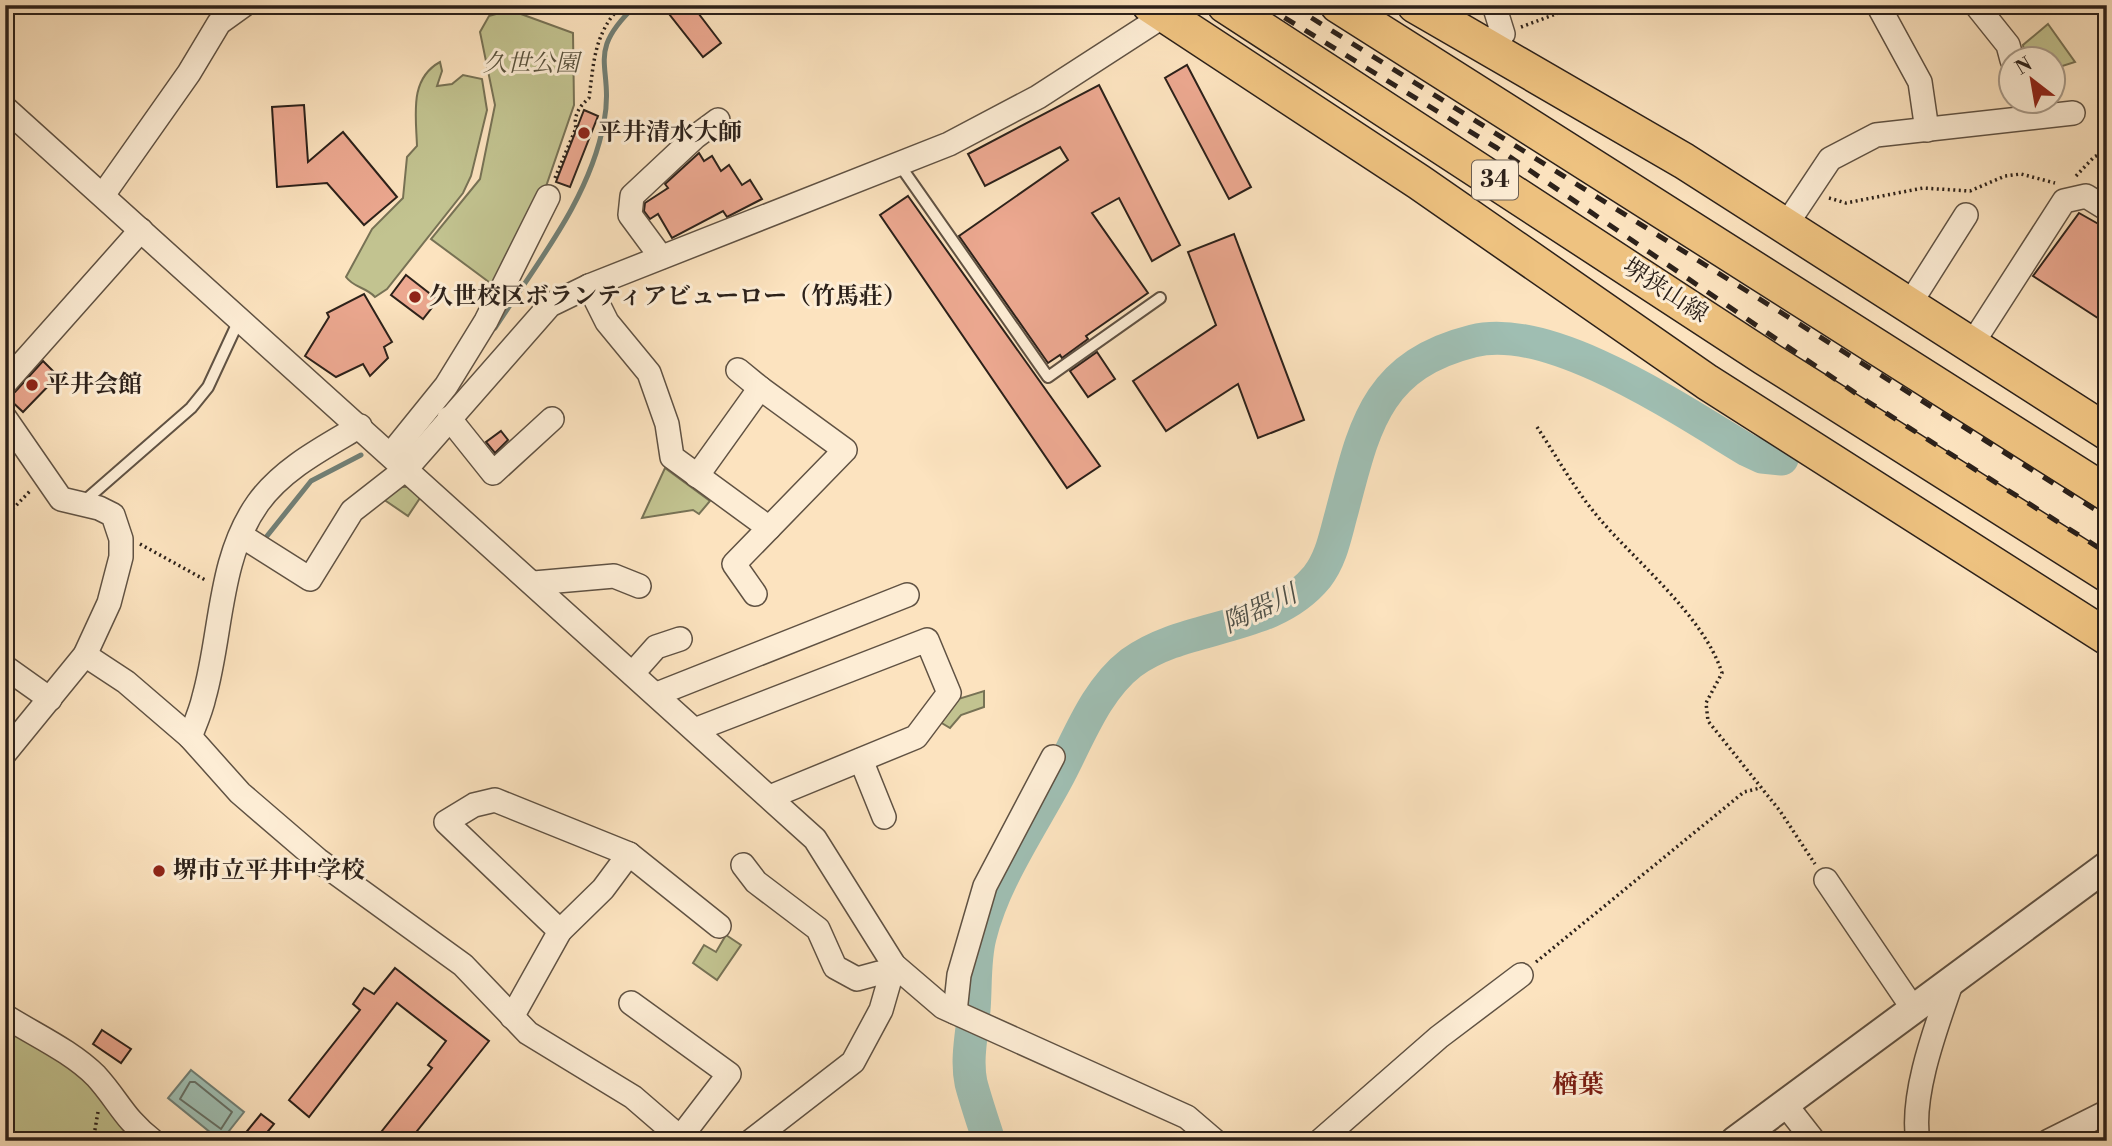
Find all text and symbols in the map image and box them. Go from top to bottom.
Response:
north arrow [1996,46,2066,116]
park label: 久世公園 [483,49,583,79]
text: N [2011,52,2036,80]
place label: 平井清水大師 [598,118,742,148]
marker: 平井清水大師 [576,125,592,141]
road number: 34 [1472,160,1518,200]
street label: 堺狭山線 [1617,252,1713,330]
place label: 久世校区ボランティアビューロー（竹馬荘） [429,282,907,312]
marker: 久世校区ボランティアビューロー（竹馬荘） [407,289,423,305]
place label: 平井会館 [46,370,142,400]
marker: 平井会館 [24,377,40,393]
water label: 陶器川 [1218,577,1305,640]
place label: 堺市立平井中学校 [173,856,365,886]
marker: 堺市立平井中学校 [151,863,167,879]
district label: 楢葉 [1552,1069,1604,1101]

